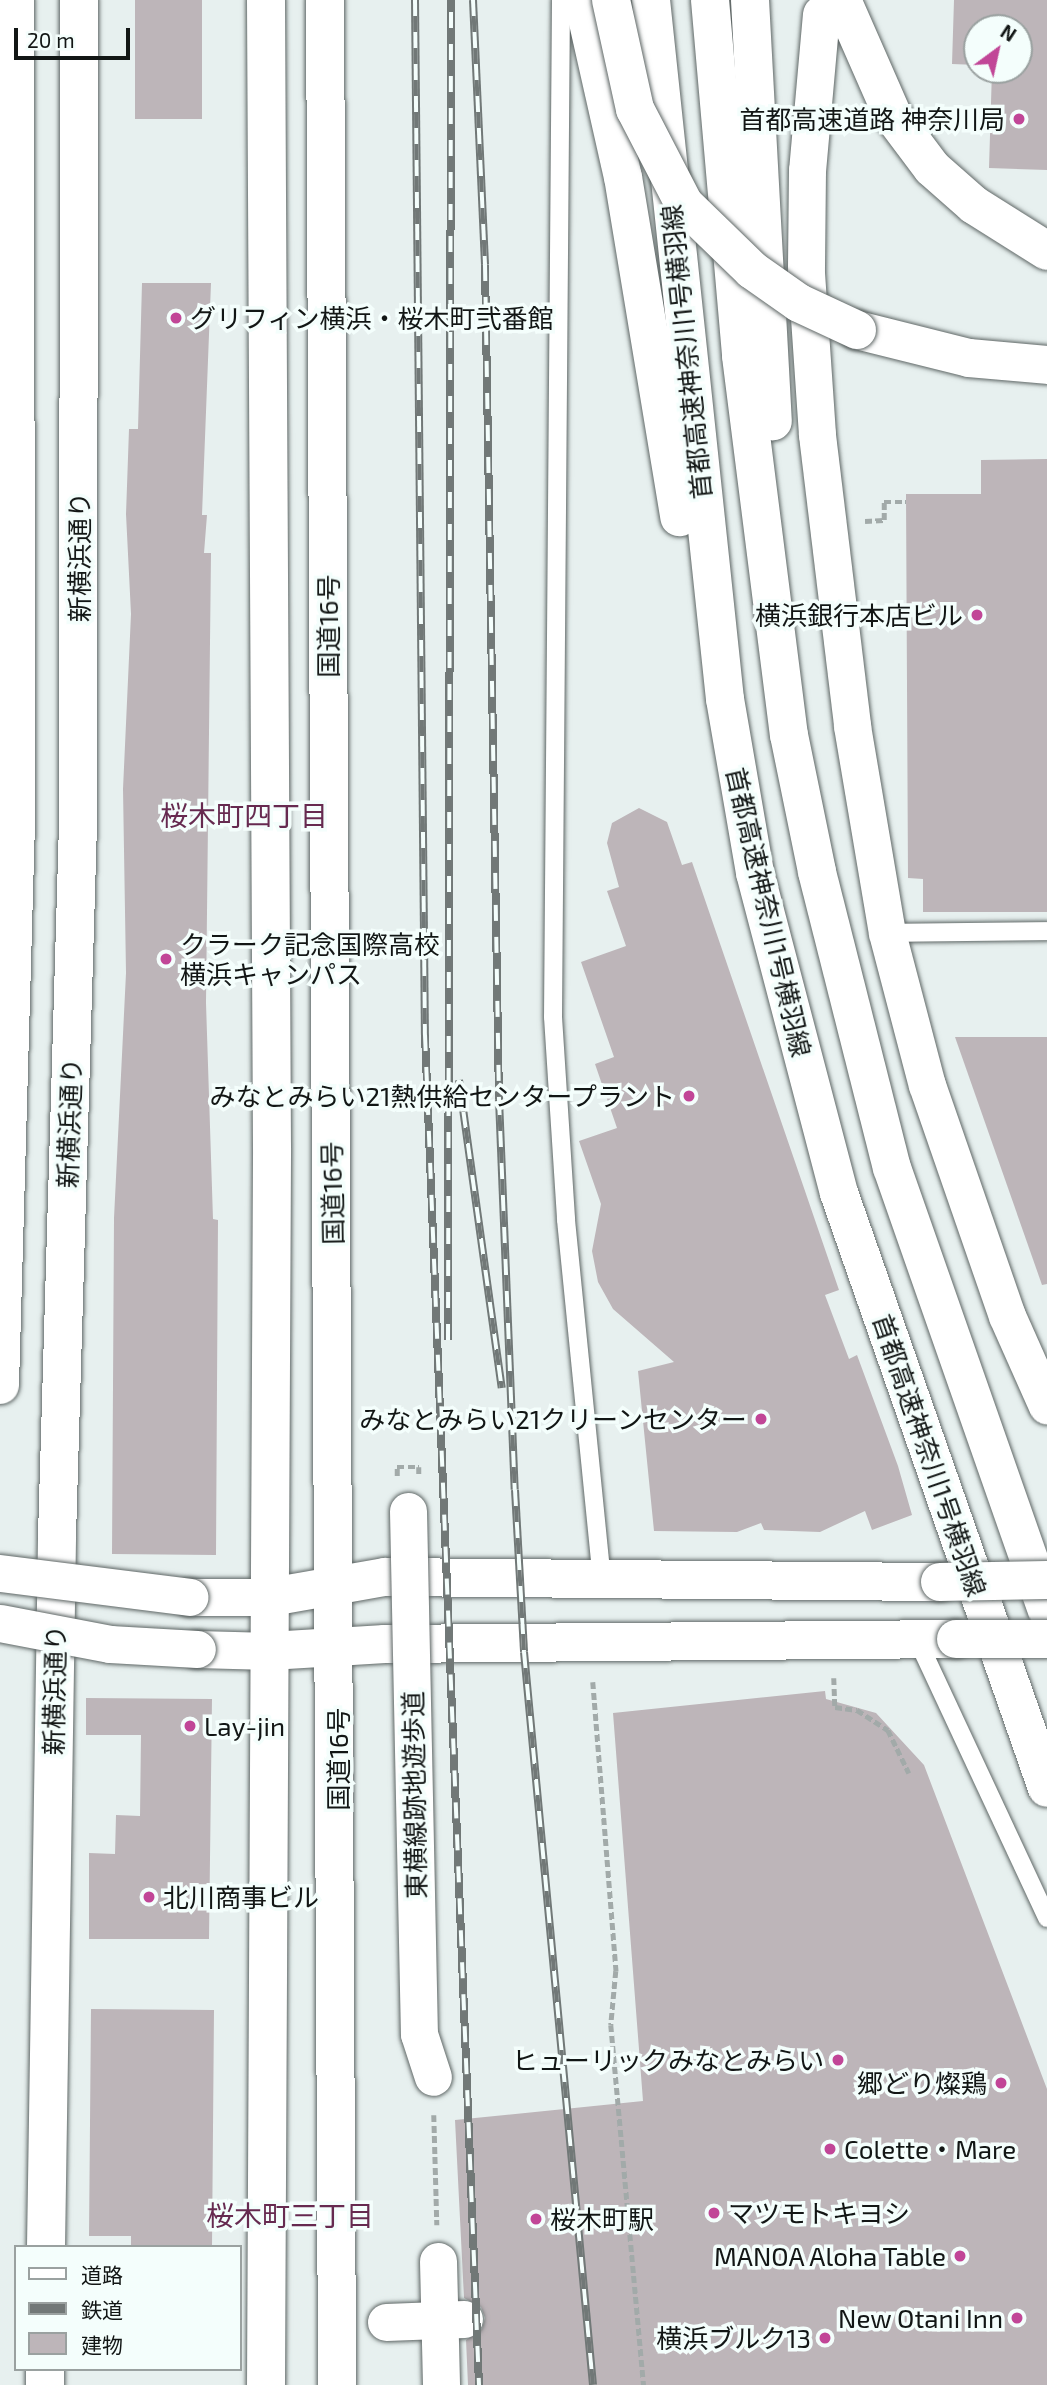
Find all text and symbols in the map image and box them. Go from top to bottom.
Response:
scale bar [18,14,133,58]
north arrow [963,14,1033,84]
text: N [997,19,1021,46]
text: 20 m [27,27,75,52]
place label: 首都高速道路 神奈川局 [739,103,1005,135]
marker: 首都高速道路 神奈川局 [1011,111,1027,127]
street label: 首都高速神奈川1号横羽線 [655,203,717,501]
place label: グリフィン横浜・桜木町弐番館 [190,302,554,334]
marker: グリフィン横浜・桜木町弐番館 [168,310,184,326]
street label: 新横浜通り [63,492,95,622]
street label: 国道16号 [312,574,344,678]
place label: 横浜銀行本店ビル [755,599,963,631]
marker: 横浜銀行本店ビル [969,607,985,623]
street label: 首都高速神奈川1号横羽線 [720,764,818,1060]
district label: 桜木町四丁目 [160,798,328,832]
place label: クラーク記念国際高校 横浜キャンパス [180,928,440,990]
marker: クラーク記念国際高校 横浜キャンパス [158,951,174,967]
street label: 新横浜通り [51,1057,87,1189]
place label: みなとみらい21熱供給センタープラント [208,1080,675,1112]
marker: みなとみらい21熱供給センタープラント [681,1088,697,1104]
street label: 国道16号 [316,1141,348,1245]
street label: 首都高速神奈川1号横羽線 [867,1310,993,1600]
place label: みなとみらい21クリーンセンター [358,1403,747,1435]
marker: みなとみらい21クリーンセンター [753,1411,769,1427]
street label: 新横浜通り [37,1625,71,1755]
street label: 東横線跡地遊歩道 [397,1691,431,1899]
street label: 国道16号 [322,1707,354,1811]
place label: Lay-jin [204,1710,285,1742]
marker: Lay-jin [182,1718,198,1734]
place label: 北川商事ビル [163,1881,319,1913]
marker: 北川商事ビル [141,1889,157,1905]
place label: ヒューリックみなとみらい [512,2044,824,2076]
marker: ヒューリックみなとみらい [830,2052,846,2068]
place label: 郷どり燦鶏 [857,2067,987,2099]
marker: 郷どり燦鶏 [993,2075,1009,2091]
place label: Colette・Mare [844,2133,1016,2165]
marker: Colette・Mare [822,2141,838,2157]
place label: マツモトキヨシ [728,2197,910,2229]
district label: 桜木町三丁目 [206,2198,374,2232]
place label: 桜木町駅 [550,2203,654,2235]
marker: マツモトキヨシ [706,2205,722,2221]
marker: 桜木町駅 [528,2211,544,2227]
place label: MANOA Aloha Table [712,2240,946,2272]
legend [14,2245,242,2371]
marker: MANOA Aloha Table [952,2248,968,2264]
text: 道路 [81,2262,123,2287]
text: 鉄道 [81,2297,123,2322]
place label: New Otani Inn [838,2302,1003,2334]
marker: New Otani Inn [1009,2310,1025,2326]
place label: 横浜ブルク13 [656,2322,811,2354]
marker: 横浜ブルク13 [817,2330,833,2346]
text: 建物 [81,2332,123,2357]

